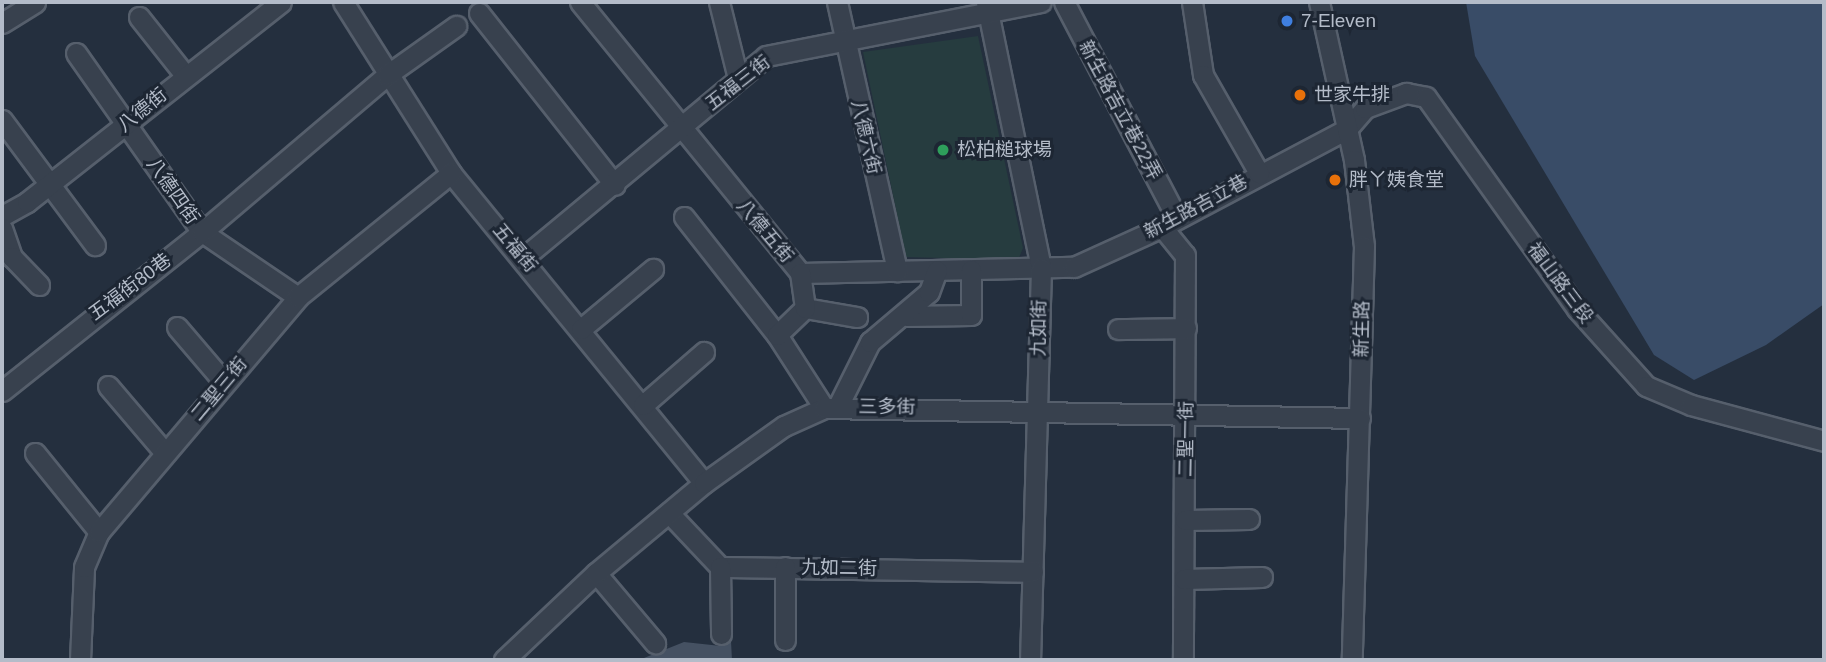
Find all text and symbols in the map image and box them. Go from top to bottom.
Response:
place label: 7-Eleven [1301,10,1376,32]
marker: 7-Eleven [1279,13,1295,29]
street label: 新生路吉立巷22弄 [1074,37,1166,183]
street label: 五福三街 [701,51,775,115]
street label: 八德街 [113,83,171,137]
place label: 世家牛排 [1314,84,1390,106]
marker: 世家牛排 [1292,87,1308,103]
street label: 八德六街 [846,97,886,177]
place label: 松柏槌球場 [957,139,1052,161]
marker: 松柏槌球場 [935,142,951,158]
street label: 八德四街 [142,153,204,229]
place label: 胖ㄚ姨食堂 [1349,169,1444,191]
street label: 新生路吉立巷 [1140,170,1252,244]
marker: 胖ㄚ姨食堂 [1327,172,1343,188]
street label: 八德五街 [732,195,798,267]
street label: 五福街 [488,219,542,277]
street label: 福山路三段 [1522,238,1598,328]
street label: 五福街80巷 [84,249,176,325]
street label: 九如街 [1027,299,1051,357]
street label: 新生路 [1350,300,1374,358]
street label: 二聖三街 [186,353,252,425]
street label: 三多街 [858,395,916,419]
street label: 二聖一街 [1174,401,1198,477]
street label: 九如二街 [801,556,877,580]

